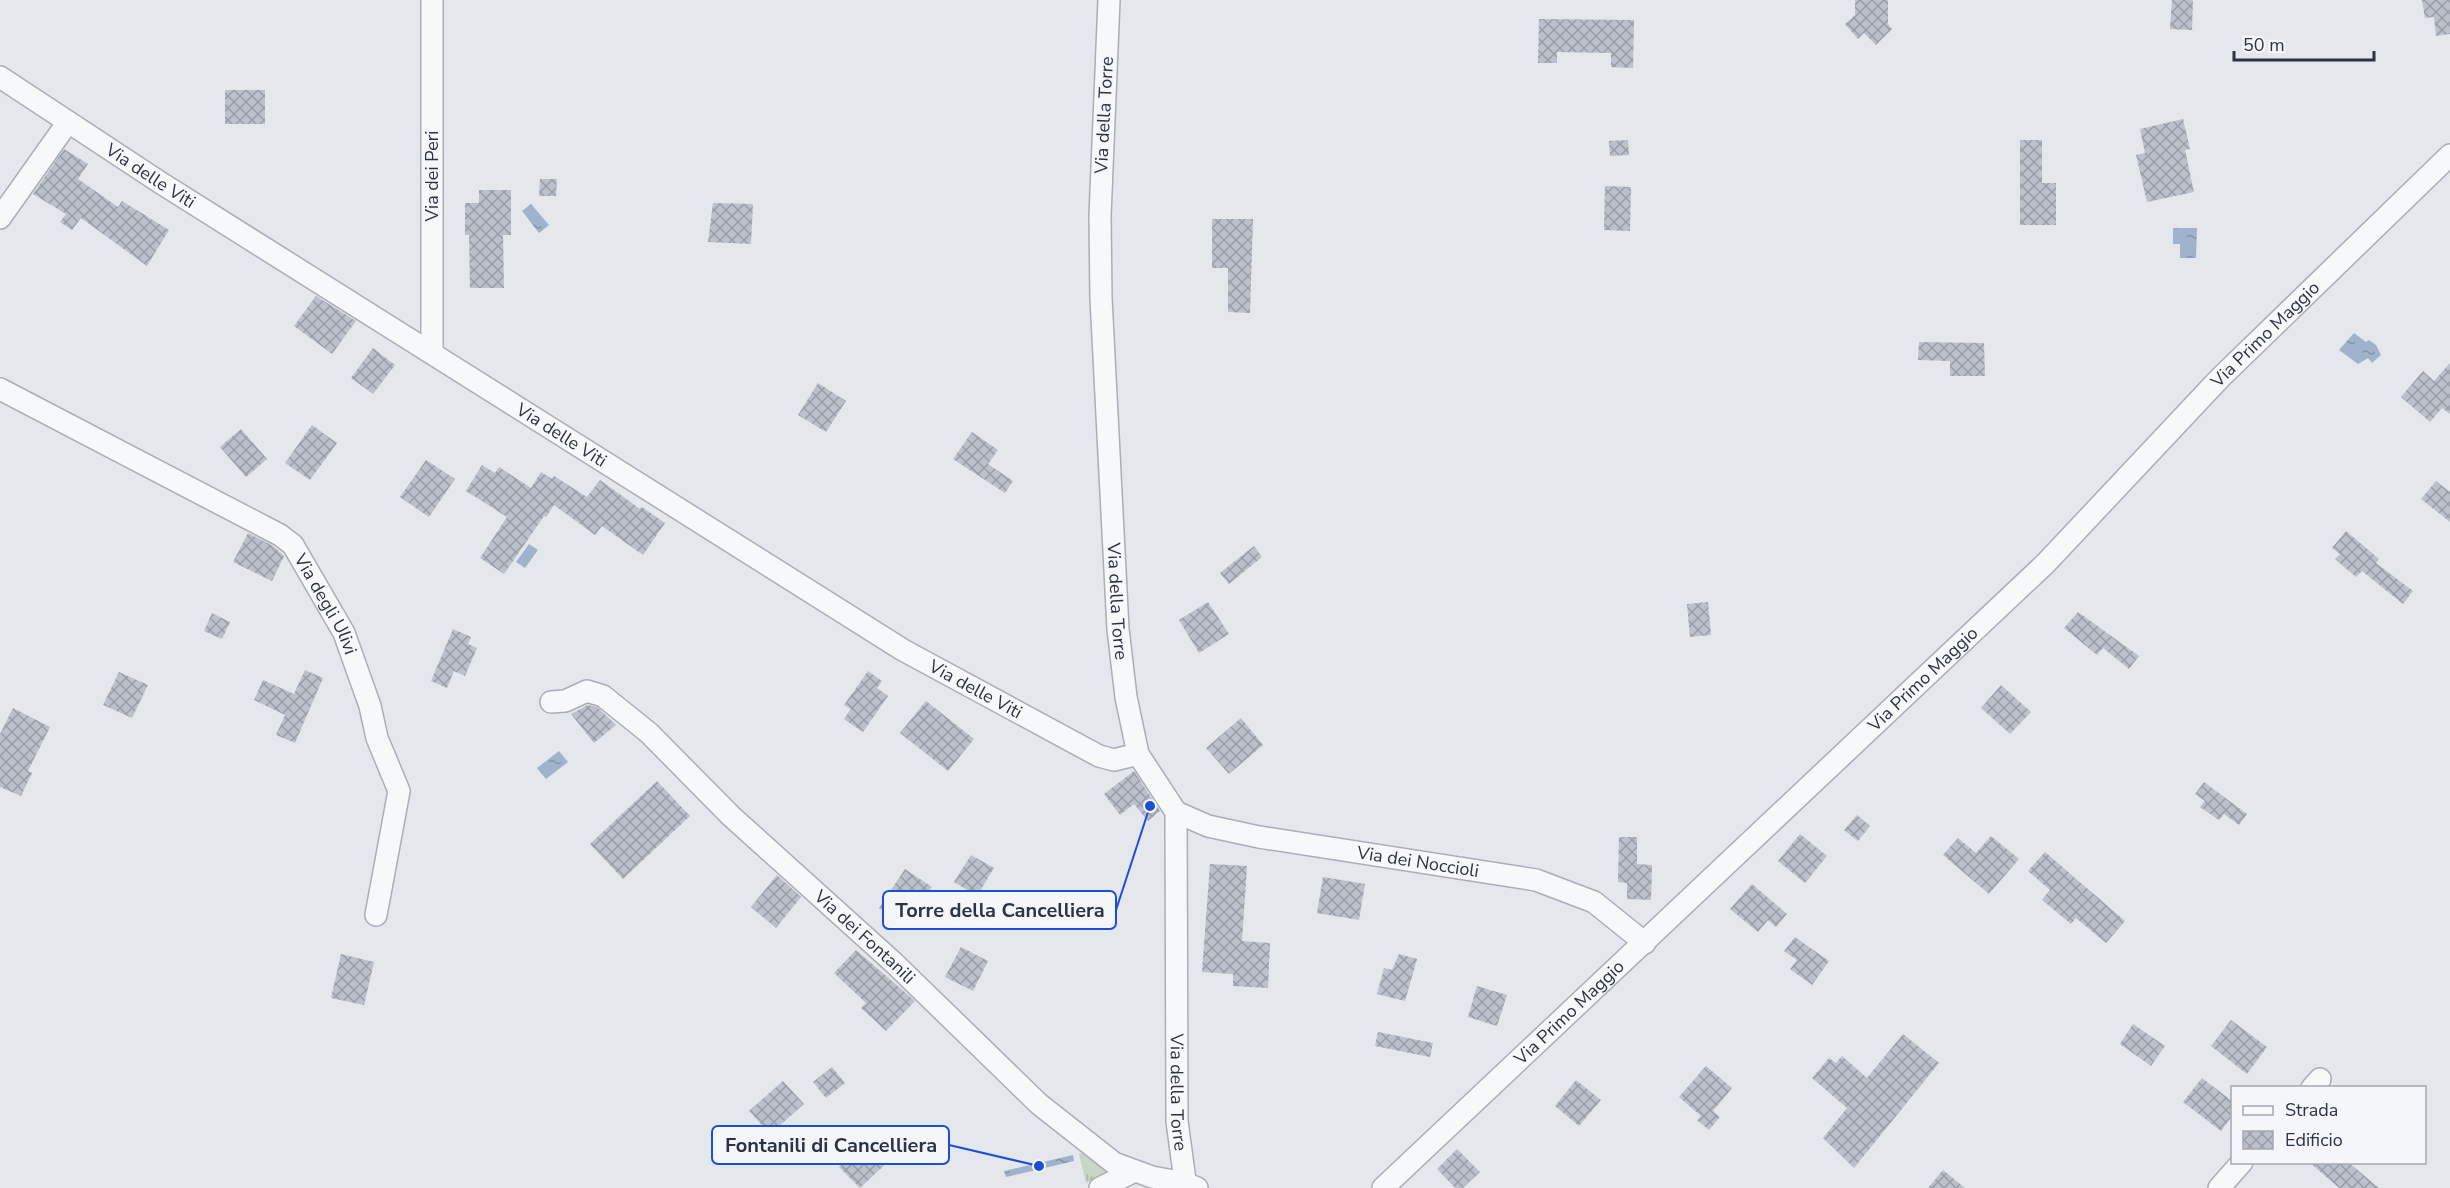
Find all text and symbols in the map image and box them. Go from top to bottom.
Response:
scale bar [2234,24,2374,62]
text: 50 m [2243,33,2285,57]
street label: Via della Torre [1089,56,1119,175]
street label: Via dei Peri [420,131,444,222]
street label: Via delle Viti [100,137,200,214]
street label: Via Primo Maggio [2205,276,2325,393]
street label: Via delle Viti [511,397,611,473]
street label: Via della Torre [1102,541,1134,661]
street label: Via degli Ulivi [288,548,363,658]
street label: Via Primo Maggio [1862,621,1983,737]
street label: Via delle Viti [924,654,1026,724]
street label: Via dei Noccioli [1354,840,1481,883]
street label: Via dei Fontanili [808,884,921,989]
callout: Torre della Cancelliera [883,891,1116,929]
text: Torre della Cancelliera [895,897,1105,924]
street label: Via Primo Maggio [1508,955,1630,1071]
street label: Via della Torre [1165,1032,1193,1152]
legend [2231,1086,2426,1164]
text: Strada [2285,1098,2338,1122]
callout: Fontanili di Cancelliera [712,1126,949,1164]
text: Edificio [2285,1128,2343,1152]
text: Fontanili di Cancelliera [725,1132,937,1159]

